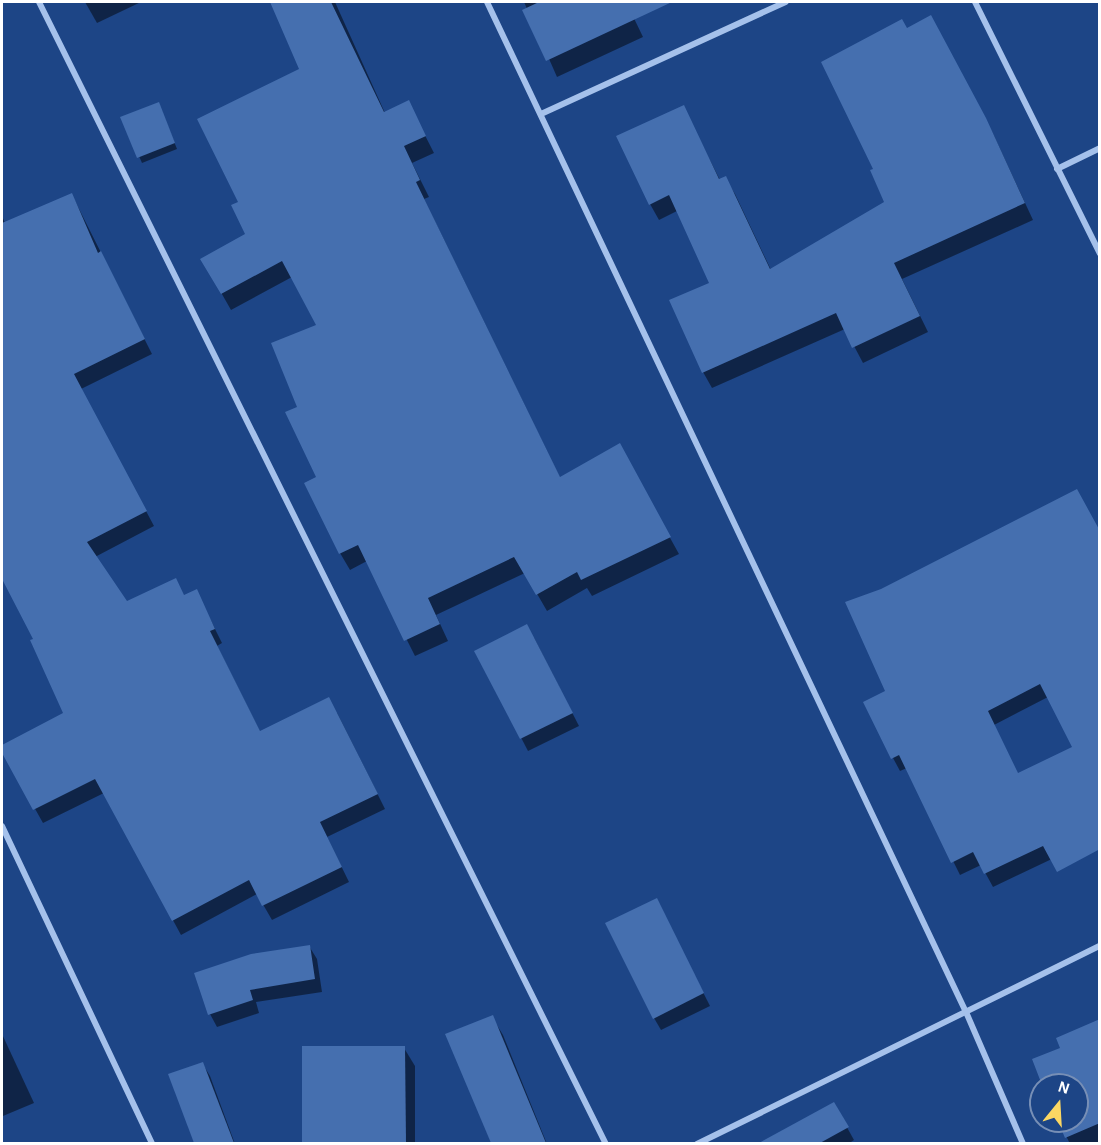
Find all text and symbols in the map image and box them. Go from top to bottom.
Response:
north arrow [1029,1073,1089,1133]
text: N [1056,1078,1072,1097]

